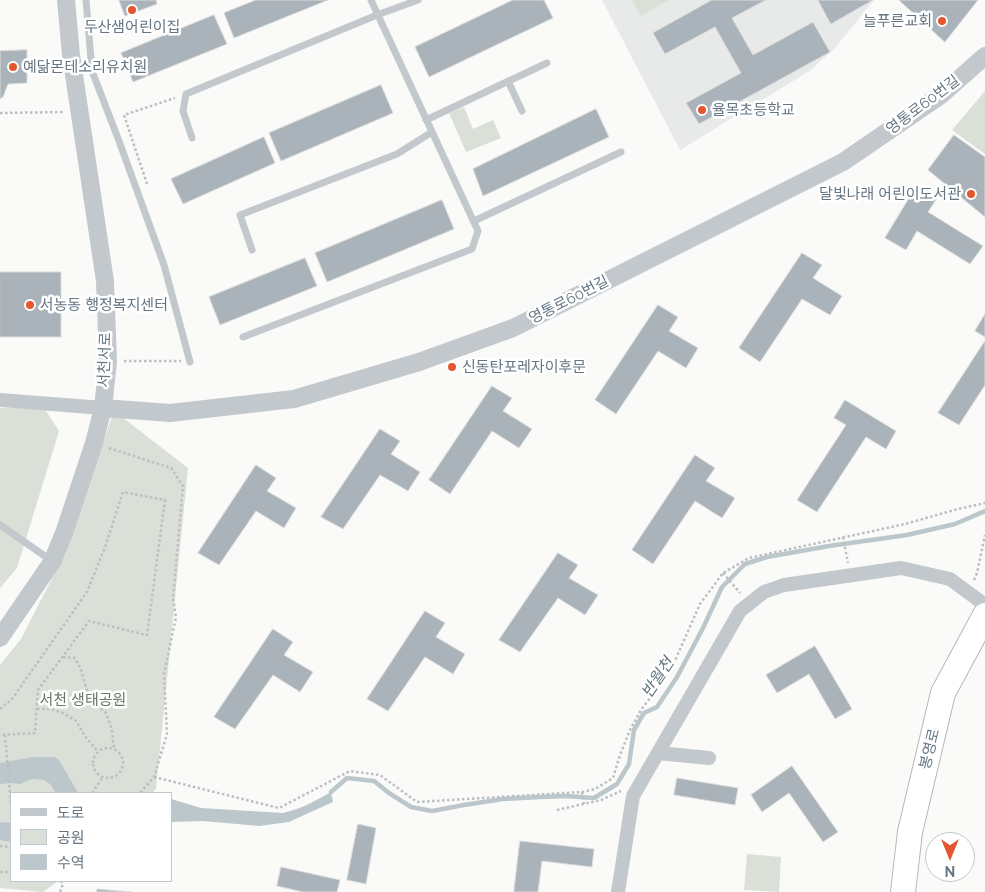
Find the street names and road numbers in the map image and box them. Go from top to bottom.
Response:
street label: 영통로60번길 [883,72,963,138]
street label: 영통로60번길 [526,272,612,328]
street label: 서천서로 [95,332,115,388]
street label: 봉영로 [916,727,944,771]

